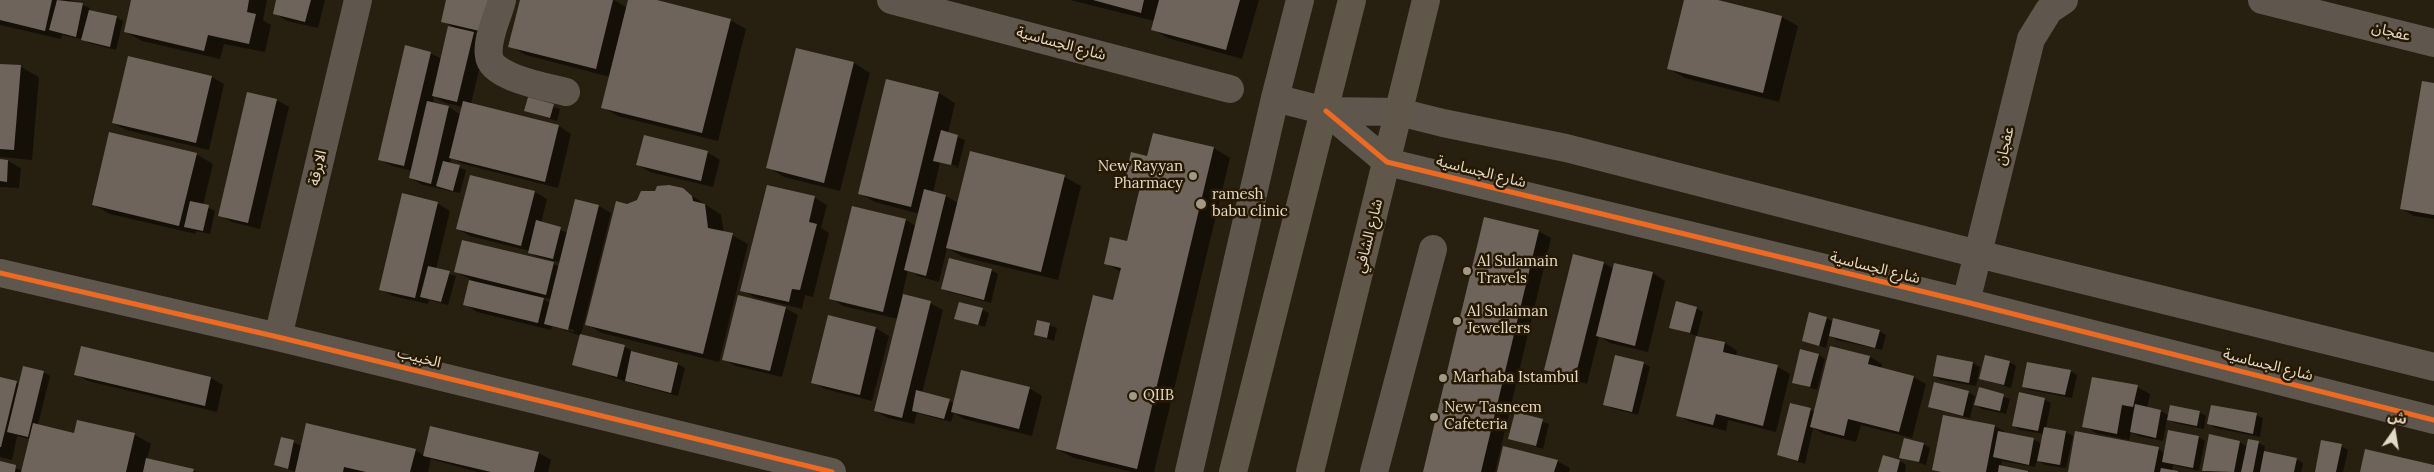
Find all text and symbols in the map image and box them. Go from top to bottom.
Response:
street label: عفجان [2370,19,2412,45]
street label: شارع الجساسية [1014,23,1108,65]
street label: عفجان [1992,125,2018,167]
street label: الابرقة [305,149,331,187]
street label: شارع الجساسية [1434,152,1528,192]
place label: New Rayyan Pharmacy [1098,158,1183,193]
marker: New Rayyan Pharmacy [1187,170,1199,182]
place label: ramesh babu clinic [1212,186,1288,221]
marker: ramesh babu clinic [1194,197,1208,211]
street label: شارع الشافي [1351,197,1387,275]
street label: شارع الجساسية [1828,248,1922,288]
place label: Al Sulamain Travels [1477,253,1558,288]
marker: Al Sulamain Travels [1461,265,1473,277]
place label: Al Sulaiman Jewellers [1467,303,1548,338]
marker: Al Sulaiman Jewellers [1451,315,1463,327]
street label: الخبيب [395,344,443,372]
street label: شارع الجساسية [2221,345,2315,385]
place label: Marhaba Istambul [1453,369,1579,387]
marker: Marhaba Istambul [1437,372,1449,384]
place label: QIIB [1143,387,1174,405]
marker: QIIB [1127,390,1139,402]
place label: New Tasneem Cafeteria [1444,399,1542,434]
text: ش [2386,406,2409,428]
north arrow [2369,407,2419,457]
marker: New Tasneem Cafeteria [1428,411,1440,423]

